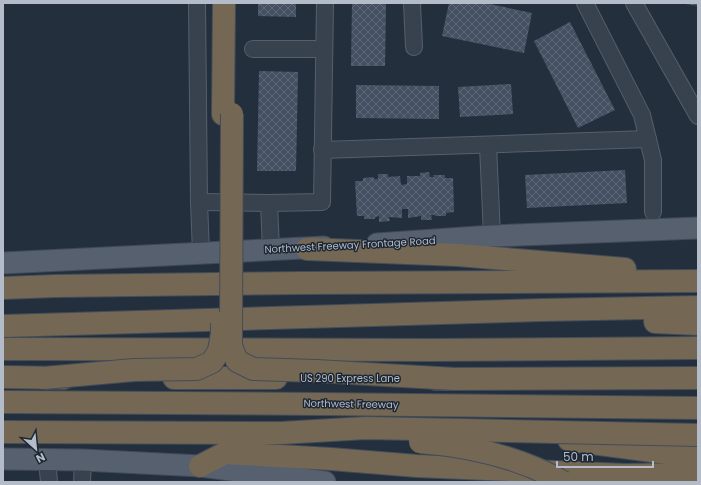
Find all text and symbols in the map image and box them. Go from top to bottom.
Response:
street label: Northwest Freeway Frontage Road [264,233,436,257]
street label: US 290 Express Lane [300,371,400,386]
street label: Northwest Freeway [303,396,399,412]
north arrow [16,429,56,469]
scale bar [557,443,653,469]
text: 50 m [563,448,594,465]
text: N [33,449,48,467]

